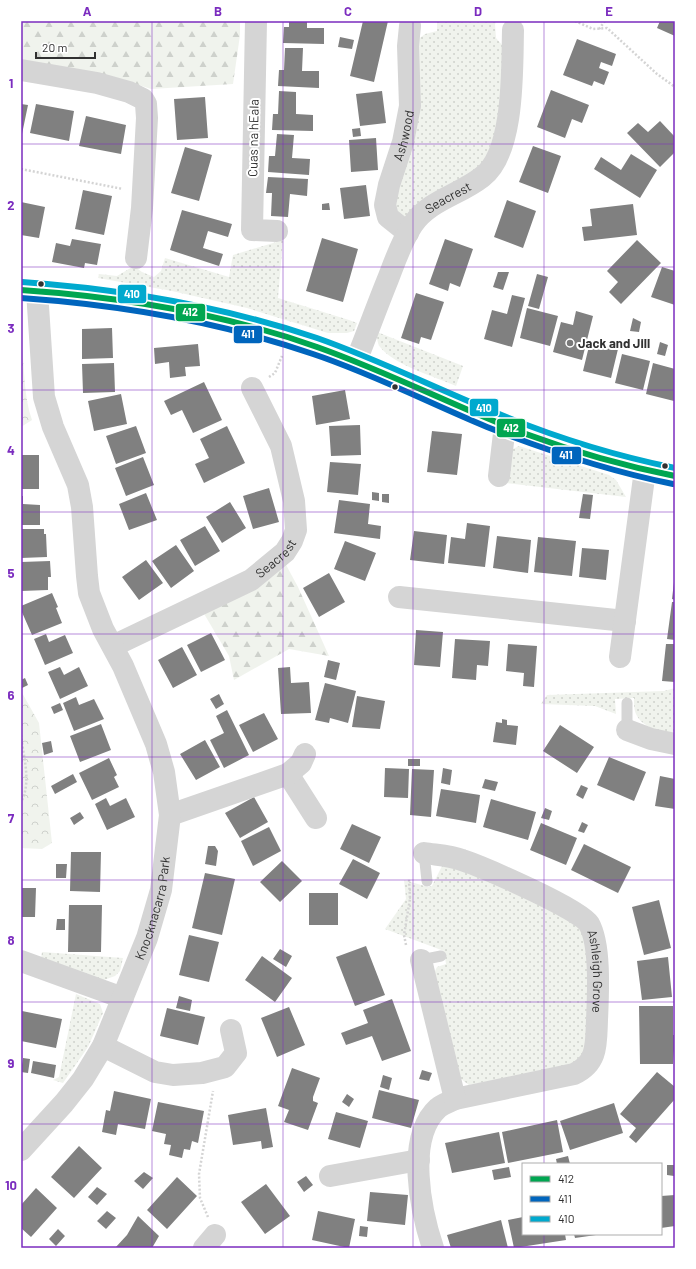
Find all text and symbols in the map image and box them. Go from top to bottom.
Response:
text: A [83,3,92,19]
text: B [214,3,222,19]
text: C [344,3,352,19]
text: D [474,3,482,19]
text: E [605,3,613,19]
scale bar [36,34,95,60]
text: 20 m [42,40,68,54]
text: 1 [9,75,13,91]
street label: Cuas na hEala [244,99,262,177]
street label: Ashwood [389,109,417,163]
street label: Seacrest [422,178,474,217]
text: 2 [7,197,15,213]
unlabelled marker [36,279,46,289]
line badge: 410 [117,284,147,304]
text: 410 [124,287,140,300]
line badge: 412 [175,303,206,322]
text: 412 [182,305,198,318]
text: 3 [7,320,15,336]
line badge: 411 [233,325,263,344]
text: 411 [241,327,255,340]
place label: Jack and Jill [578,335,650,351]
marker: Jack and Jill [565,338,575,348]
unlabelled marker [390,382,400,392]
line badge: 410 [469,398,499,417]
text: 410 [476,401,492,414]
line badge: 412 [496,418,526,438]
text: 412 [503,421,519,434]
text: 4 [7,442,15,458]
line badge: 411 [551,446,582,465]
text: 411 [559,448,573,461]
unlabelled marker [660,461,670,471]
street label: Seacrest [252,536,299,581]
text: 5 [7,565,15,581]
text: 6 [8,687,15,703]
text: 7 [8,810,15,826]
street label: Knocknacarra Park [131,855,173,962]
street label: Ashleigh Grove [584,928,606,1013]
text: 8 [7,932,15,948]
text: 9 [8,1055,15,1071]
legend [522,1163,662,1235]
text: 412 [558,1171,574,1185]
text: 10 [5,1177,17,1193]
text: 411 [558,1191,572,1205]
text: 410 [558,1211,575,1225]

